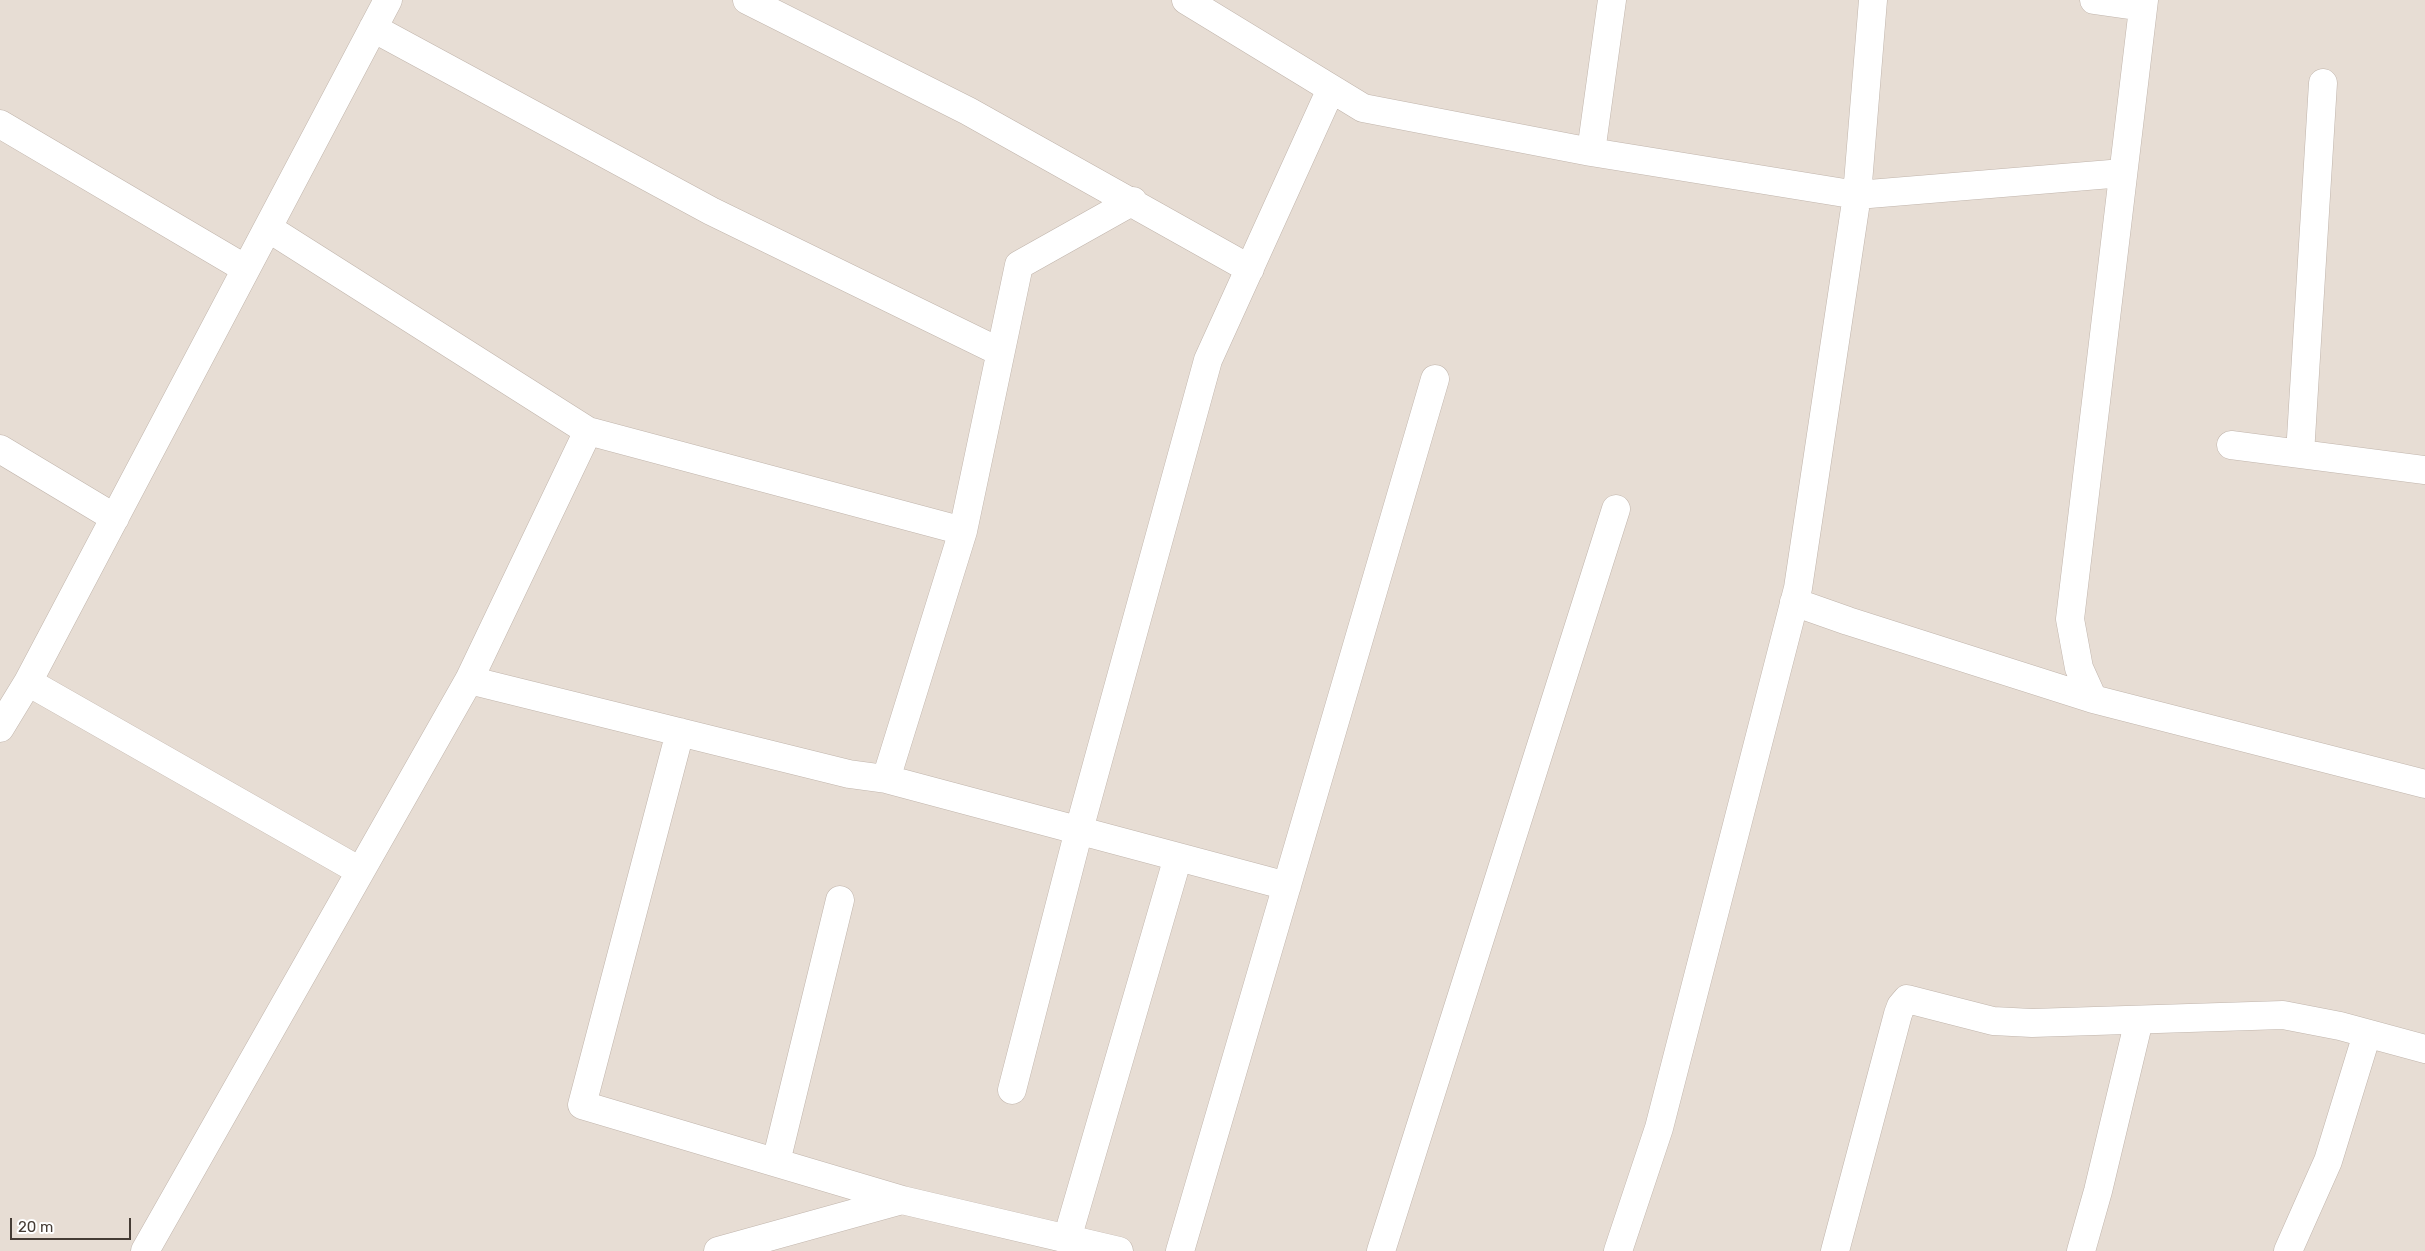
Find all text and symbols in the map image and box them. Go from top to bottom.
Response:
scale bar [12,1208,134,1240]
text: 20 m [18,1218,53,1236]

